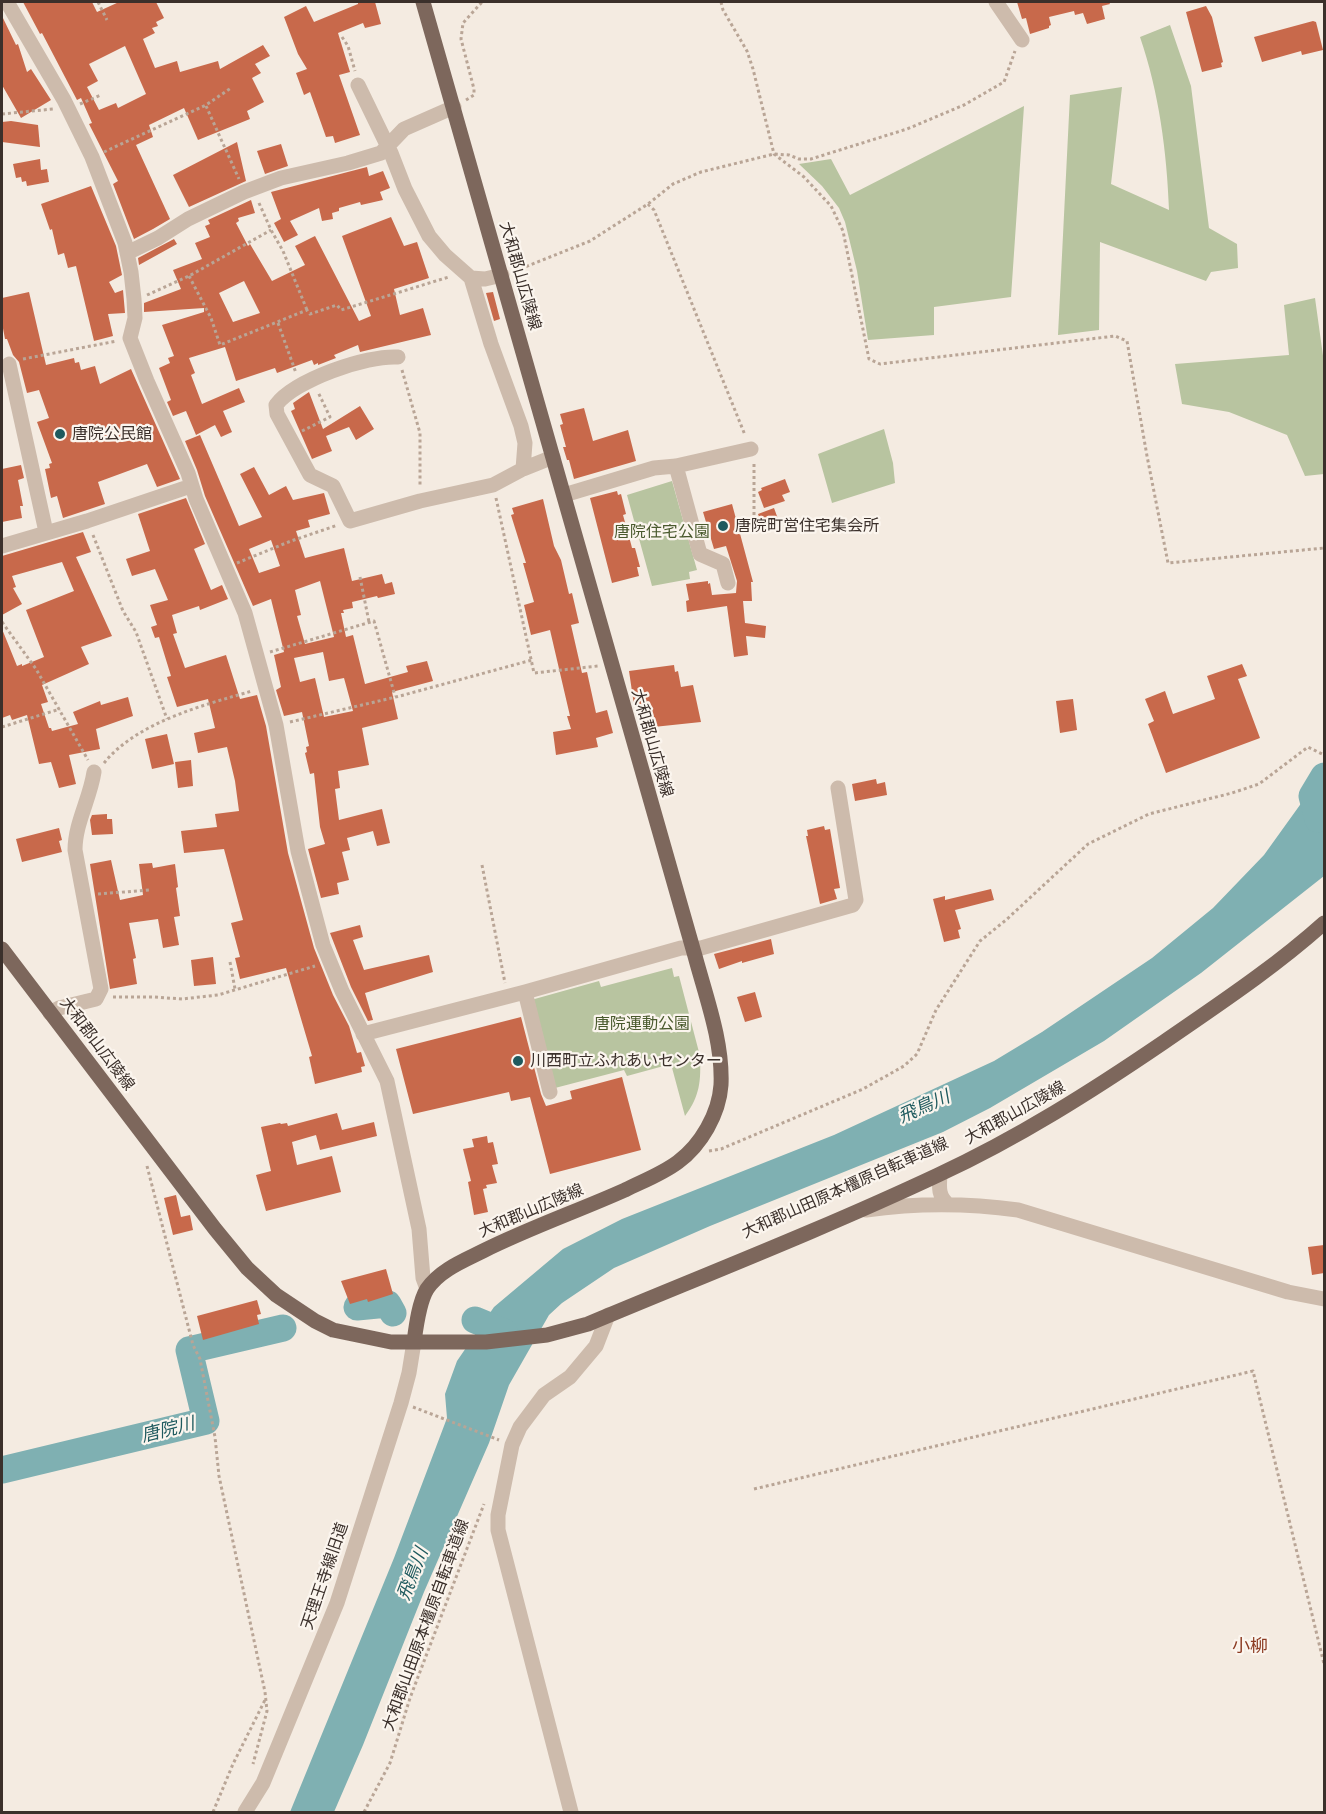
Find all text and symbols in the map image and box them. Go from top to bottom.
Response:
street label: 大和郡山広陵線 [495,220,545,332]
place label: 唐院公民館 [72,424,152,444]
marker: 唐院公民館 [53,427,67,441]
place label: 唐院町営住宅集会所 [735,516,879,536]
marker: 唐院町営住宅集会所 [716,519,730,533]
park label: 唐院住宅公園 [614,522,710,542]
street label: 大和郡山広陵線 [627,687,677,799]
street label: 大和郡山広陵線 [56,993,138,1095]
park label: 唐院運動公園 [594,1014,690,1034]
place label: 川西町立ふれあいセンター [530,1051,722,1071]
marker: 川西町立ふれあいセンター [511,1054,525,1068]
street label: 大和郡山広陵線 [961,1077,1069,1149]
water label: 飛鳥川 [895,1086,953,1128]
street label: 大和郡山田原本橿原自転車道線 [739,1134,951,1242]
street label: 大和郡山広陵線 [476,1180,586,1242]
water label: 唐院川 [139,1413,197,1447]
street label: 大和郡山田原本橿原自転車道線 [379,1516,473,1734]
street label: 天理王寺線旧道 [298,1520,352,1632]
water label: 飛鳥川 [393,1545,433,1603]
district label: 小柳 [1232,1636,1268,1658]

